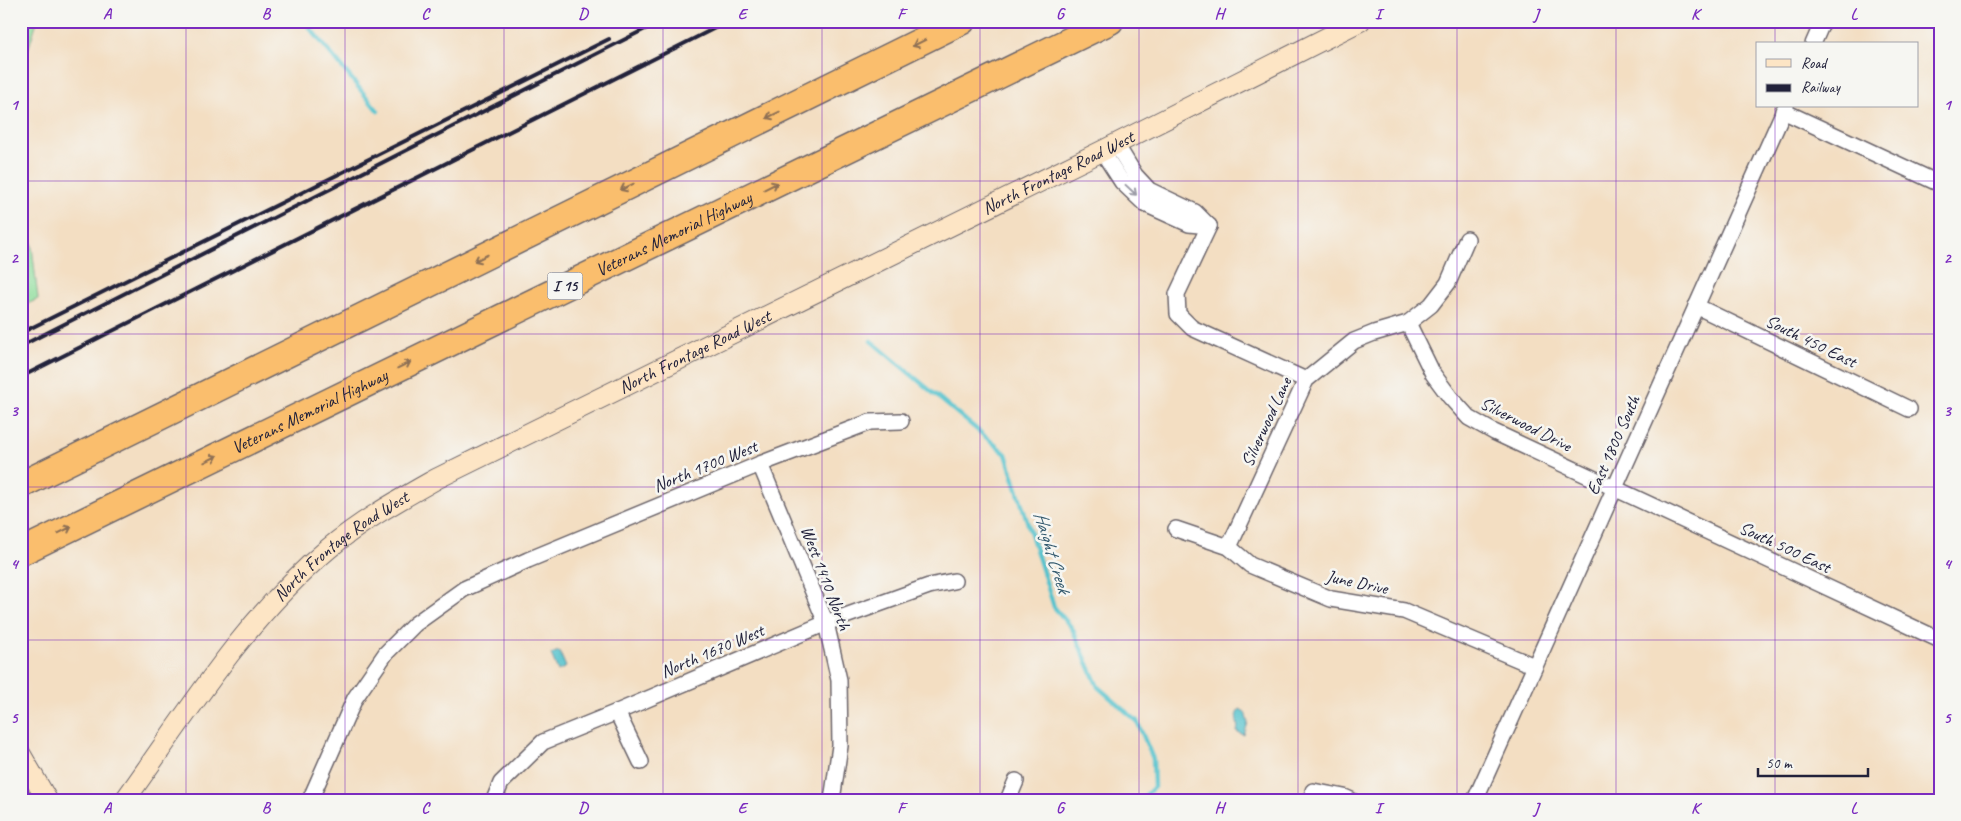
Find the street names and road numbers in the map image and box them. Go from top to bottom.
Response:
street label: North Frontage Road West [978,125,1139,219]
street label: Veterans Memorial Highway [592,186,757,281]
road number: I 15 [548,272,582,300]
street label: North Frontage Road West [615,304,776,398]
street label: South 450 East [1762,310,1862,373]
street label: Veterans Memorial Highway [228,363,393,459]
street label: Silverwood Lane [1236,373,1297,470]
street label: East 1800 South [1581,391,1645,498]
street label: Silverwood Drive [1477,392,1576,457]
street label: North 1700 West [650,434,762,497]
street label: North Frontage Road West [269,485,414,606]
street label: South 500 East [1736,516,1836,579]
street label: West 1410 North [796,523,856,634]
street label: June Drive [1323,565,1391,599]
street label: North 1670 West [657,619,769,683]

